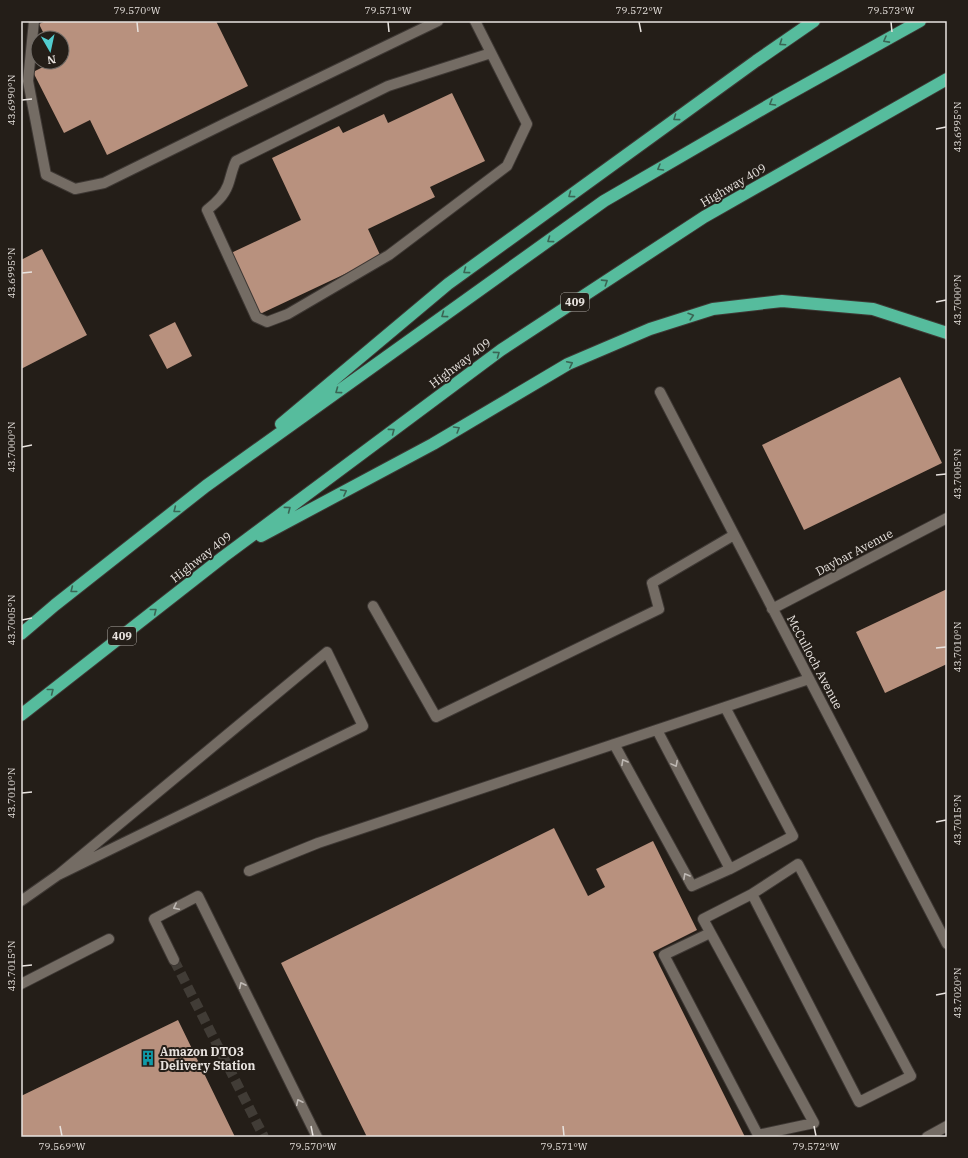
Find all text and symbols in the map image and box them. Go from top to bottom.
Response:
text: 79.570°W [113,4,161,17]
text: 79.571°W [364,4,412,17]
text: 79.572°W [615,4,663,17]
text: 79.573°W [867,4,915,17]
north arrow [30,30,70,70]
one-way arrow [883,35,890,43]
one-way arrow [779,38,786,46]
text: N [46,52,57,68]
text: 43.6990°N [5,74,18,126]
one-way arrow [769,98,776,106]
text: 43.6995°N [951,101,964,153]
one-way arrow [674,113,681,120]
street label: Highway 409 [697,160,769,210]
one-way arrow [657,164,664,171]
one-way arrow [568,190,575,198]
one-way arrow [547,235,554,242]
text: 43.6995°N [5,247,18,299]
one-way arrow [463,266,470,273]
text: 43.7000°N [951,274,964,326]
one-way arrow [601,280,608,287]
road number: 409 [561,293,589,311]
one-way arrow [441,310,448,318]
one-way arrow [687,312,694,321]
street label: Highway 409 [426,335,494,391]
one-way arrow [492,352,499,359]
one-way arrow [565,361,573,369]
one-way arrow [336,386,343,393]
text: 43.7000°N [5,421,18,473]
one-way arrow [453,427,460,434]
one-way arrow [388,429,395,436]
text: 43.7005°N [951,448,964,500]
one-way arrow [339,489,347,497]
one-way arrow [173,505,180,512]
one-way arrow [284,506,291,513]
street label: Daybar Avenue [813,525,895,579]
street label: Highway 409 [167,528,235,586]
one-way arrow [71,586,78,593]
text: 43.7005°N [5,594,18,646]
one-way arrow [149,608,156,615]
street label: McCulloch Avenue [784,612,846,712]
text: 43.7010°N [951,621,964,673]
road number: 409 [108,627,136,645]
one-way arrow [47,688,54,695]
one-way arrow [621,759,629,766]
one-way arrow [670,760,678,767]
text: 43.7010°N [5,767,18,819]
text: 43.7015°N [951,794,964,846]
one-way arrow [684,873,691,880]
one-way arrow [172,902,180,910]
text: 43.7015°N [5,940,18,992]
text: 43.7020°N [951,967,964,1019]
one-way arrow [239,982,247,990]
place label: Amazon DTO3 Delivery Station [160,1044,256,1073]
building icon: Amazon DTO3 Delivery Station [139,1049,157,1067]
one-way arrow [296,1099,304,1106]
text: 79.569°W [38,1140,86,1153]
text: 79.570°W [289,1140,337,1153]
text: 79.571°W [540,1140,588,1153]
text: 79.572°W [792,1140,840,1153]

